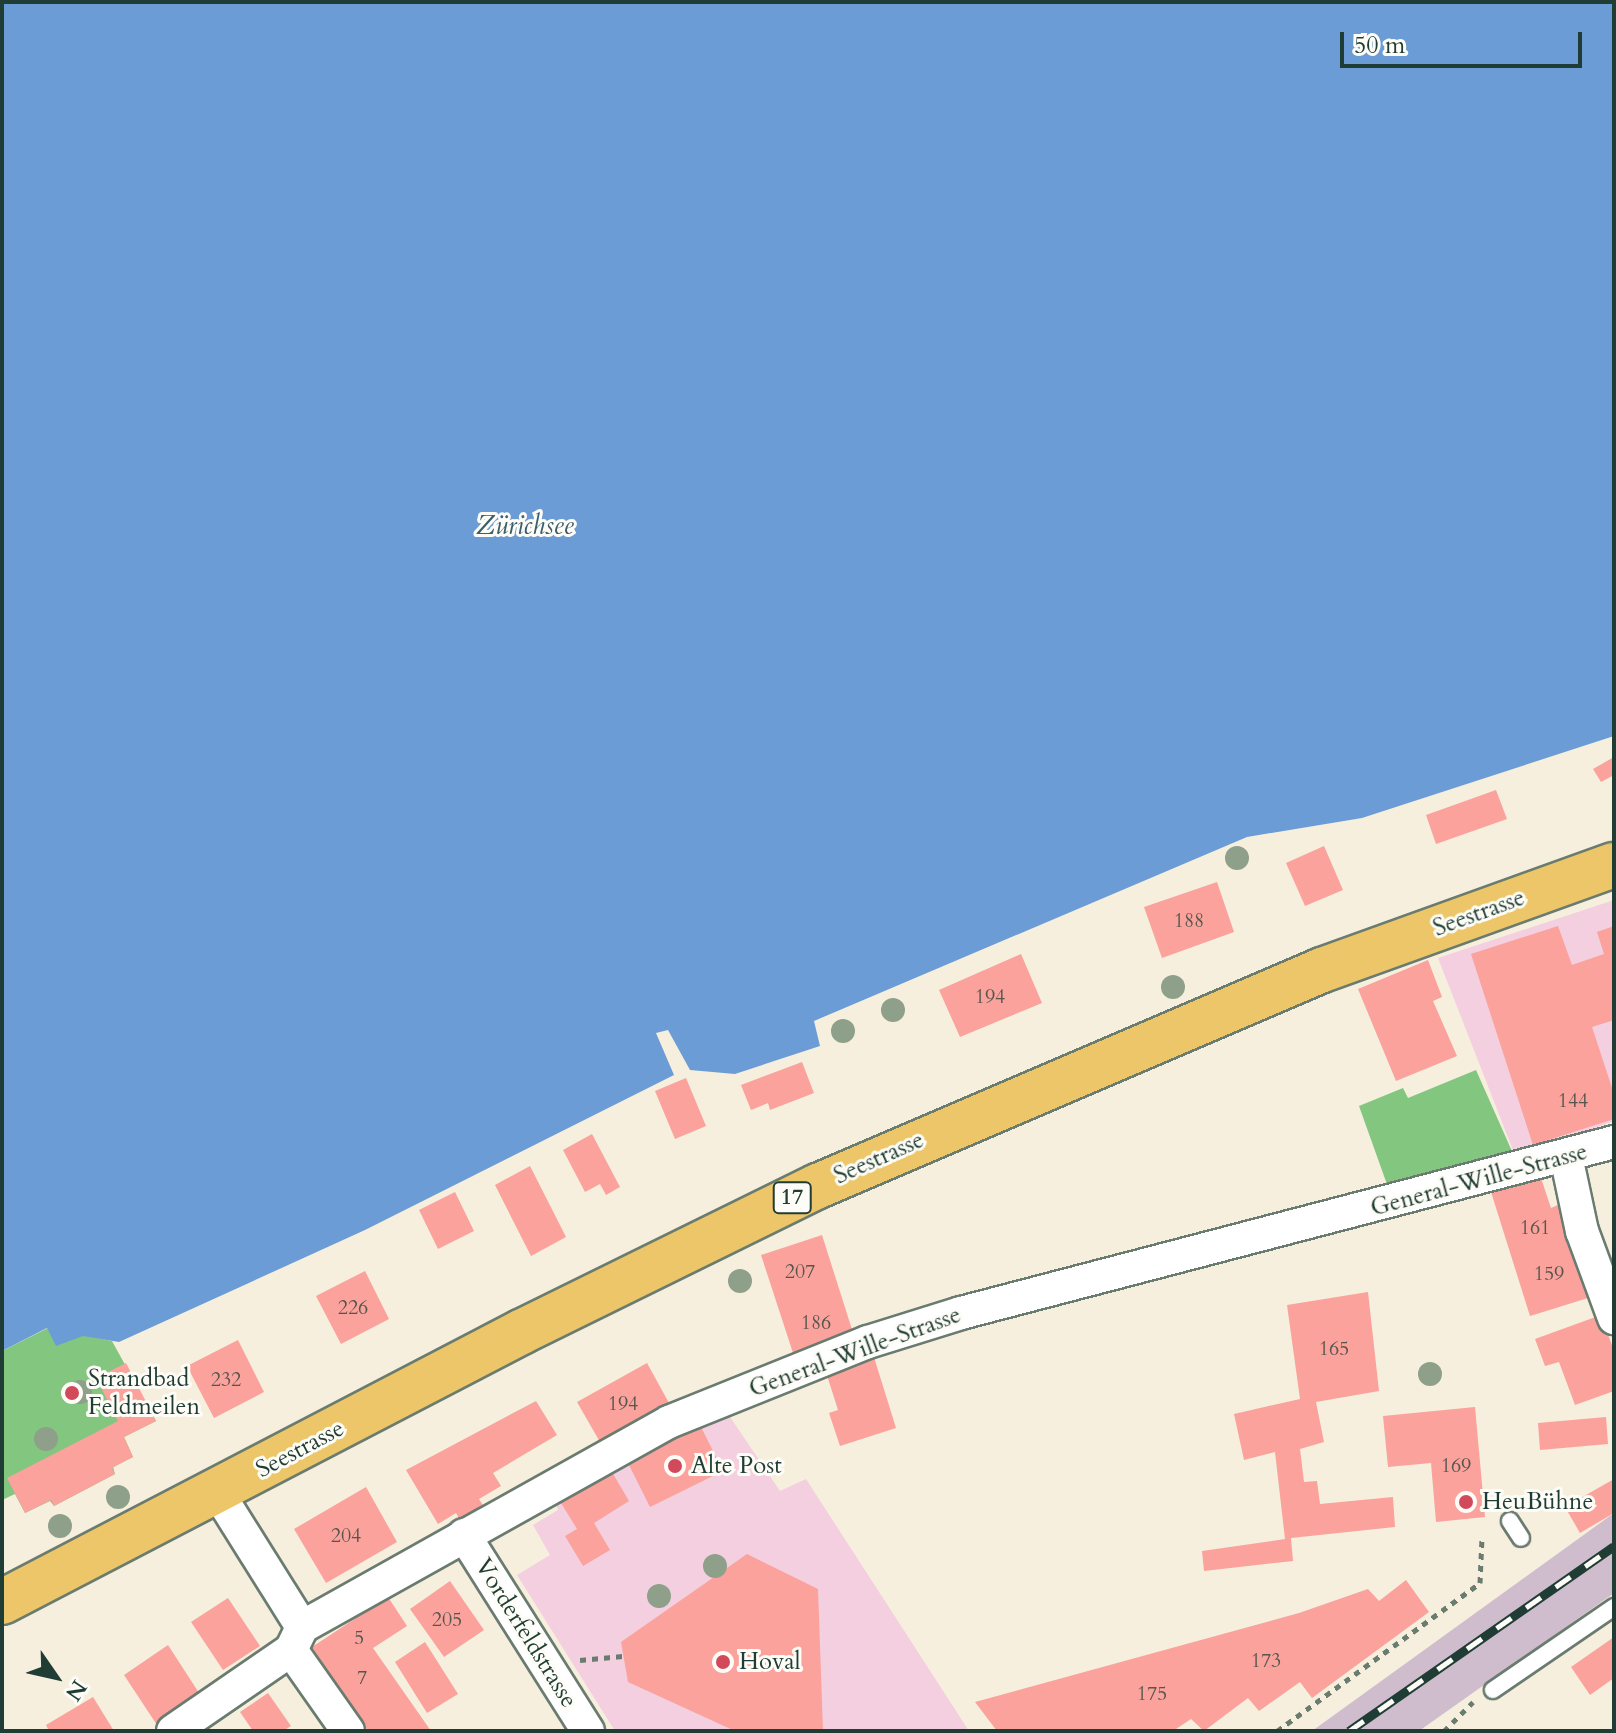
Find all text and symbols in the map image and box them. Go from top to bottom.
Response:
scale bar [1344,16,1586,66]
text: 50 m [1354,29,1405,62]
water label: Zürichsee [476,510,574,542]
street label: Seestrasse [1429,883,1529,943]
house number: 188 [1174,908,1204,932]
house number: 194 [975,984,1005,1008]
house number: 144 [1558,1088,1588,1112]
street label: Seestrasse [830,1125,928,1191]
street label: General-Wille-Strasse [1368,1137,1590,1223]
road number: 17 [772,1180,812,1216]
house number: 161 [1520,1215,1550,1239]
house number: 207 [785,1259,815,1283]
house number: 159 [1534,1261,1564,1285]
house number: 226 [338,1295,368,1319]
street label: General-Wille-Strasse [745,1300,965,1404]
house number: 186 [801,1310,831,1334]
house number: 165 [1319,1336,1349,1360]
place label: Strandbad Feldmeilen [88,1365,200,1421]
house number: 232 [211,1367,241,1391]
marker: Strandbad Feldmeilen [63,1384,81,1402]
house number: 194 [608,1391,638,1415]
street label: Seestrasse [251,1414,349,1484]
place label: Alte Post [691,1452,782,1480]
house number: 169 [1441,1453,1471,1477]
marker: Alte Post [666,1457,684,1475]
place label: HeuBühne [1482,1488,1593,1516]
marker: HeuBühne [1457,1493,1475,1511]
house number: 204 [331,1523,361,1547]
street label: Vorderfeldstrasse [469,1553,583,1713]
house number: 205 [432,1607,462,1631]
house number: 5 [354,1625,364,1649]
north arrow [16,1637,96,1717]
place label: Hoval [739,1648,801,1676]
house number: 173 [1251,1648,1281,1672]
marker: Hoval [714,1653,732,1671]
house number: 7 [357,1665,367,1689]
text: N [58,1674,94,1707]
house number: 175 [1137,1681,1167,1705]

